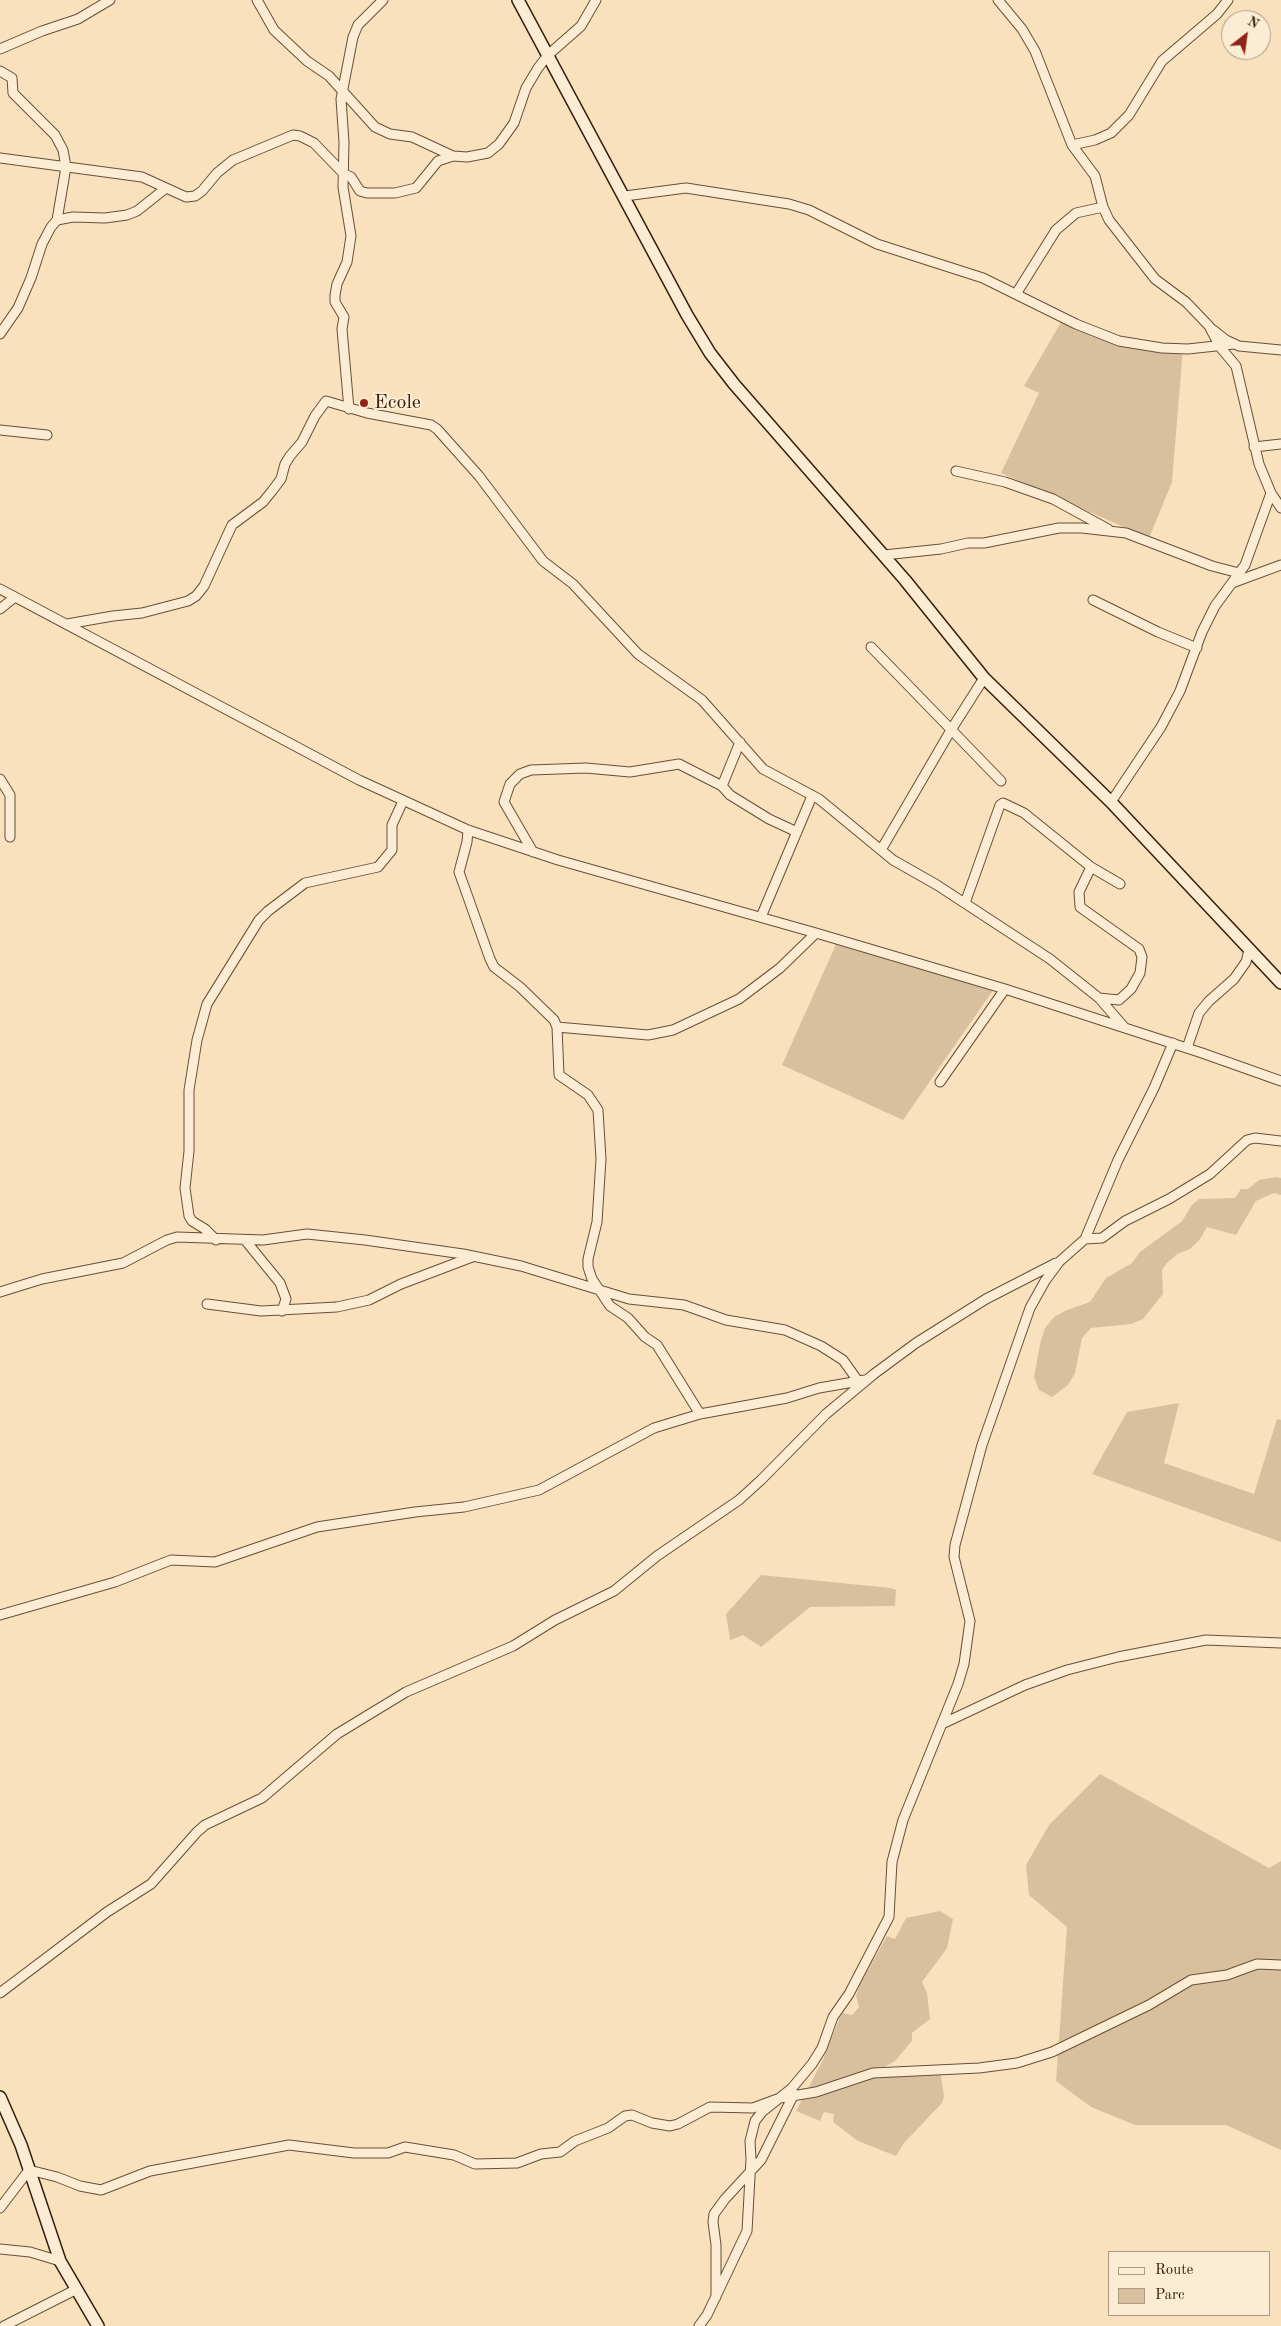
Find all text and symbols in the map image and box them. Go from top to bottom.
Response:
north arrow [1221,10,1271,60]
text: N [1245,14,1261,32]
place label: Ecole [374,391,421,415]
marker: Ecole [358,397,370,409]
legend [1108,2251,1271,2316]
text: Route [1155,2263,1193,2278]
text: Parc [1155,2288,1185,2303]

